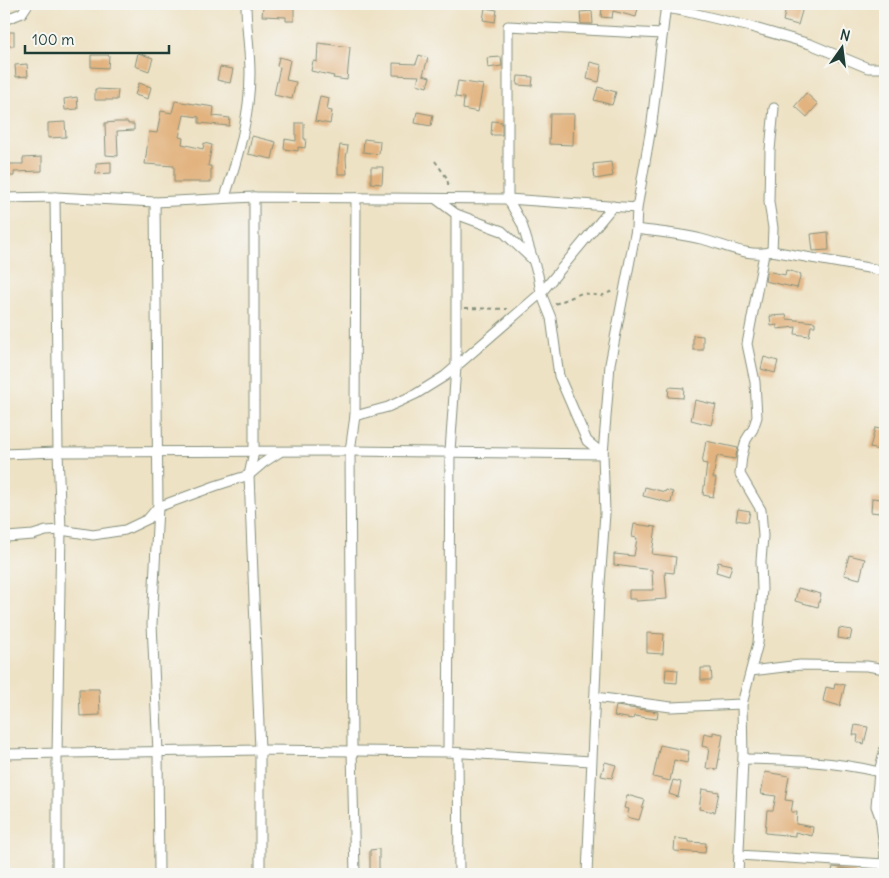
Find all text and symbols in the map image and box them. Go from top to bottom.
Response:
scale bar [25,22,169,54]
north arrow [816,22,866,72]
text: N [838,25,852,45]
text: 100 m [32,30,74,49]

